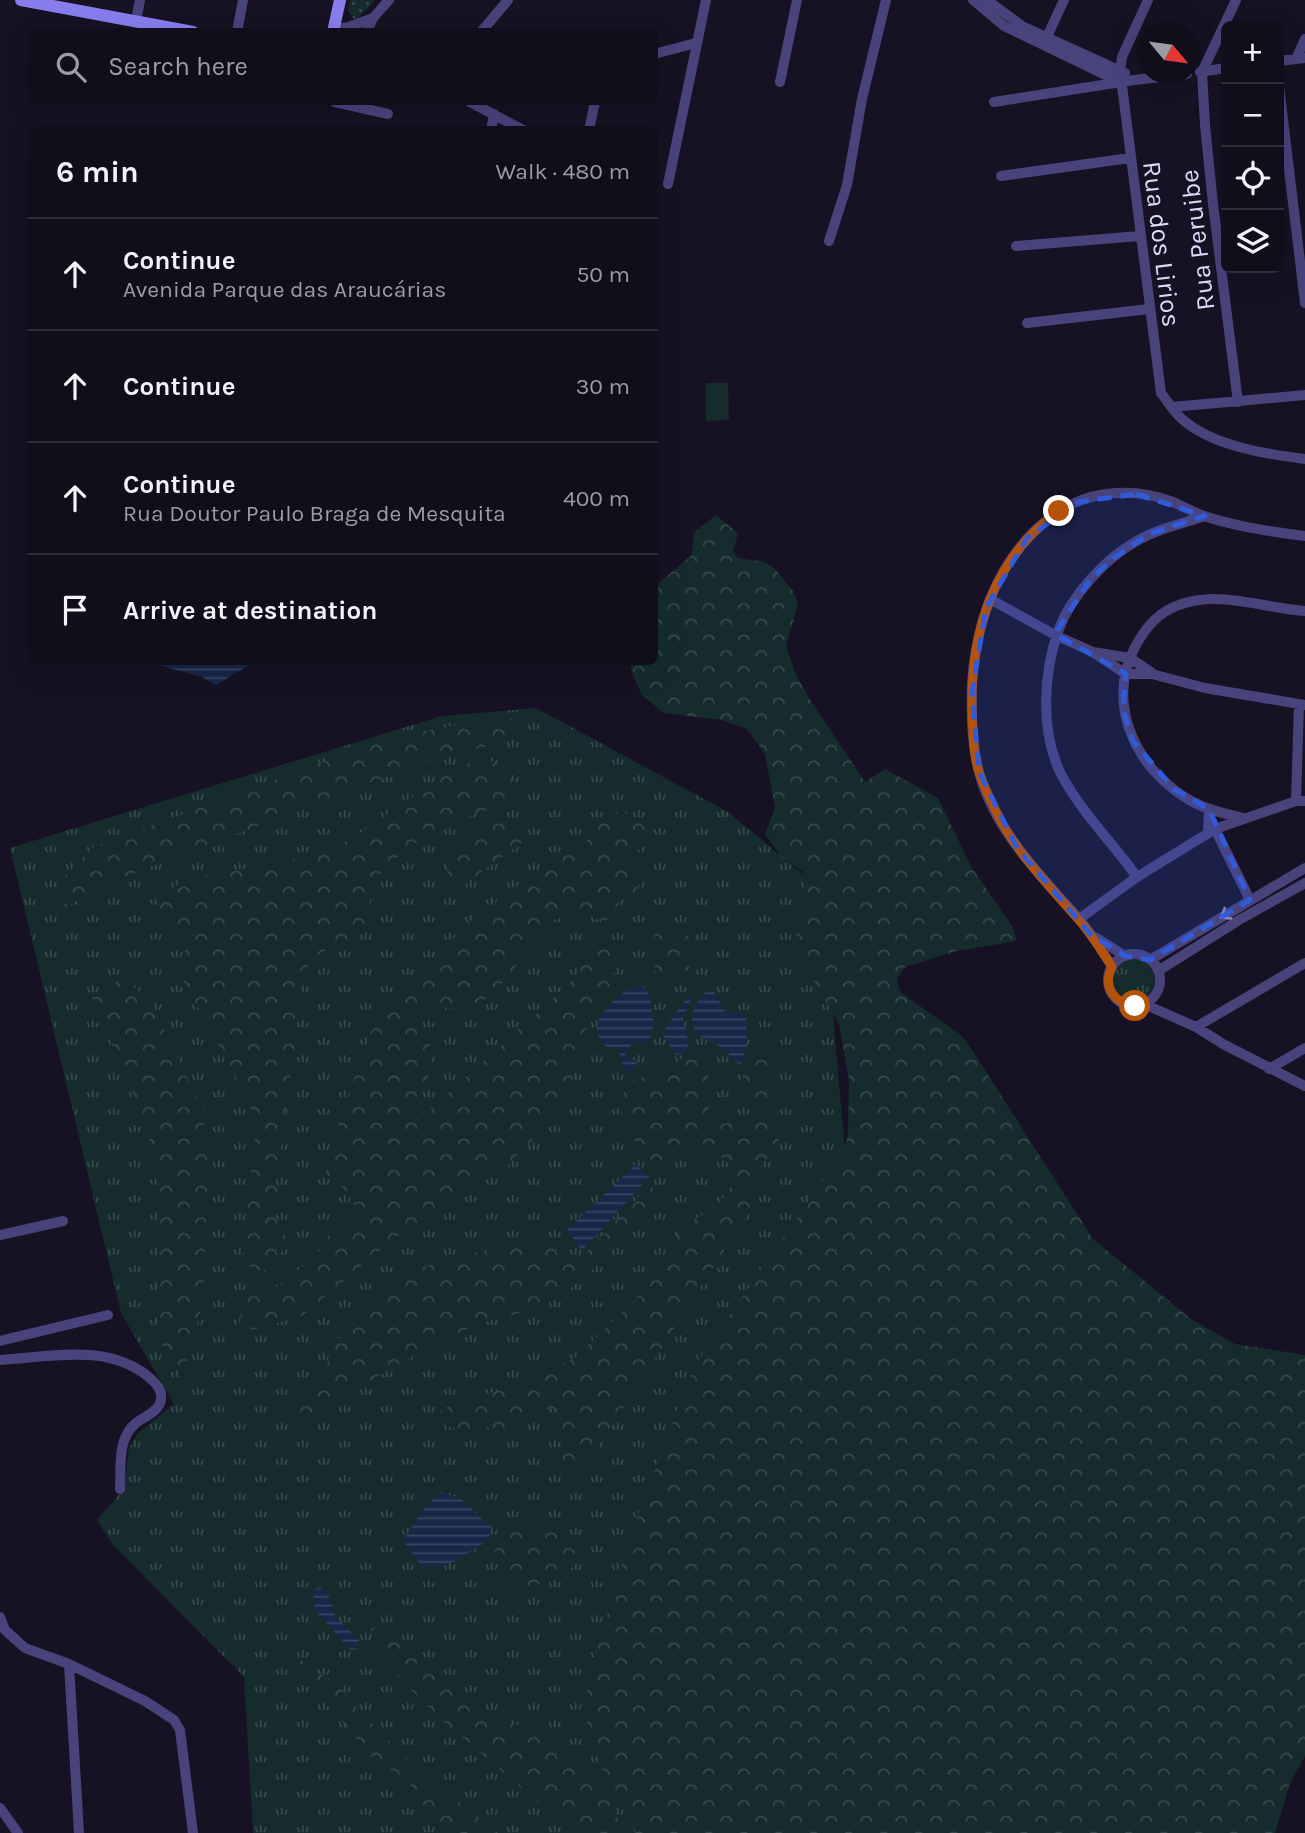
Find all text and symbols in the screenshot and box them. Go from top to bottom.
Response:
north arrow [1137,21,1200,84]
map controls [1221,21,1284,273]
button: + [1221,21,1284,84]
search box [28,28,658,105]
icon: search [52,48,90,86]
text: Search here [108,51,248,82]
button: − [1221,84,1284,147]
button: locate [1221,147,1284,210]
text: 6 min [56,154,139,190]
text: Walk · 480 m [495,158,630,185]
street label: Rua dos Lirios [1136,160,1187,329]
street label: Rua Peruibe [1173,168,1222,312]
button: layers [1221,210,1284,273]
text: Continue [123,245,235,276]
icon: ahead [56,255,94,293]
text: 50 m [576,261,630,288]
text: Avenida Parque das Araucárias [123,276,446,303]
icon: ahead [56,367,94,405]
text: Continue [123,371,235,402]
text: 30 m [576,373,630,400]
text: Continue [123,469,235,500]
icon: ahead [56,479,94,517]
text: 400 m [563,485,630,512]
route end [1043,495,1074,526]
text: Rua Doutor Paulo Braga de Mesquita [123,500,506,527]
icon: arrive [56,591,94,629]
text: Arrive at destination [123,595,377,626]
one-way arrow [1220,907,1232,920]
route start [1119,990,1150,1021]

